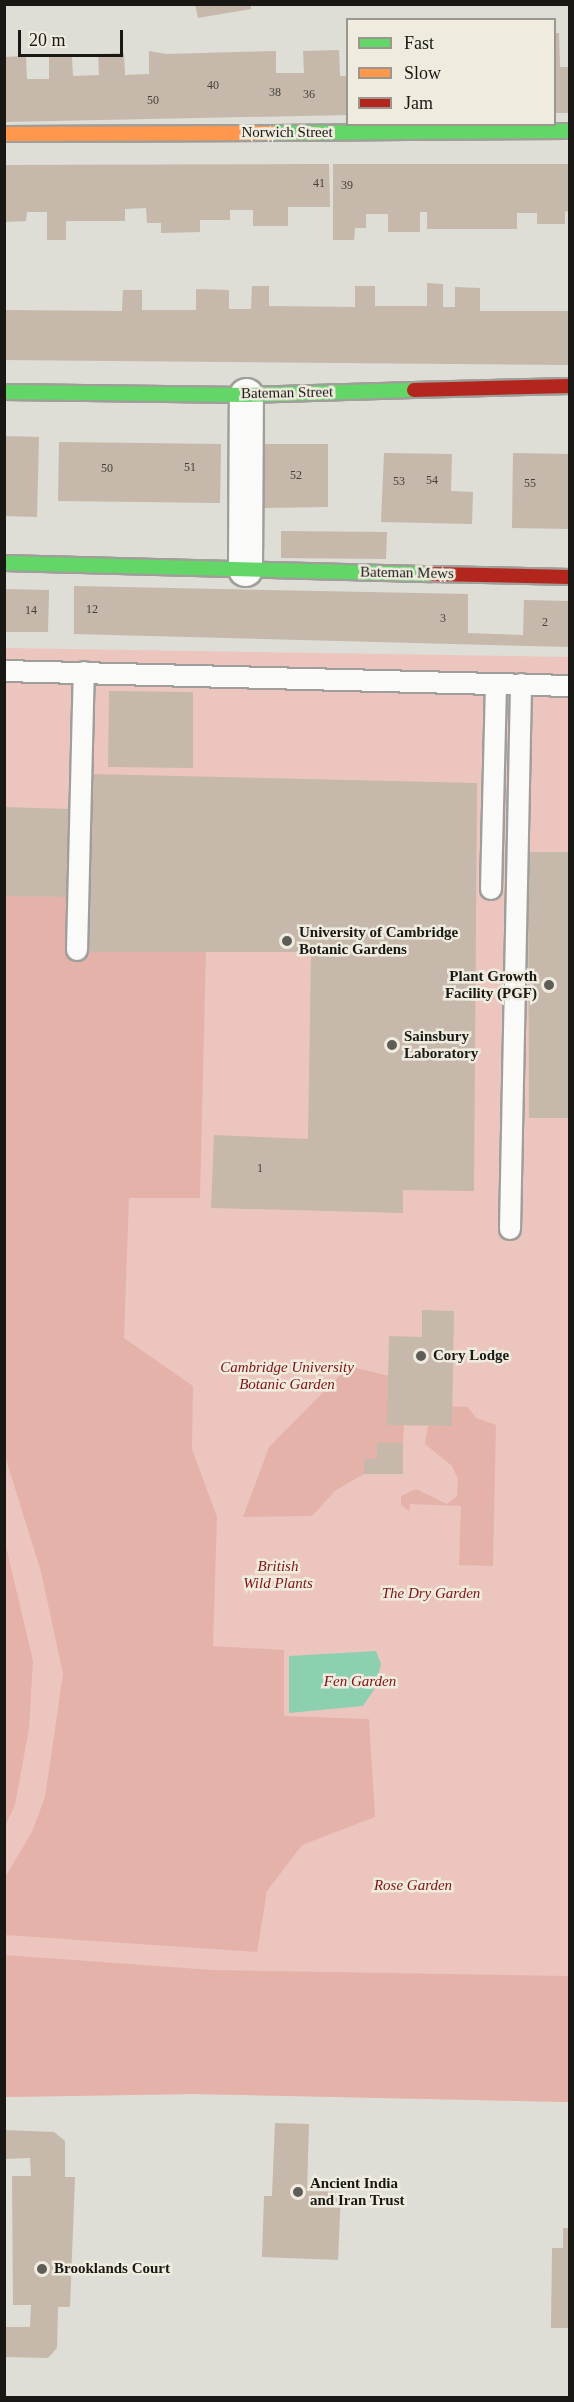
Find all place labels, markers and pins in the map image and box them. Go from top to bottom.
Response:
place label: University of Cambridge Botanic Gardens [299,923,458,958]
marker: University of Cambridge Botanic Gardens [280,934,294,948]
place label: Plant Growth Facility (PGF) [445,967,537,1002]
marker: Plant Growth Facility (PGF) [542,978,556,992]
place label: Sainsbury Laboratory [404,1027,478,1062]
marker: Sainsbury Laboratory [385,1038,399,1052]
place label: Cory Lodge [433,1347,509,1365]
marker: Cory Lodge [414,1349,428,1363]
place label: Ancient India and Iran Trust [310,2174,405,2209]
marker: Ancient India and Iran Trust [291,2185,305,2199]
place label: Brooklands Court [54,2260,170,2278]
marker: Brooklands Court [35,2262,49,2276]

